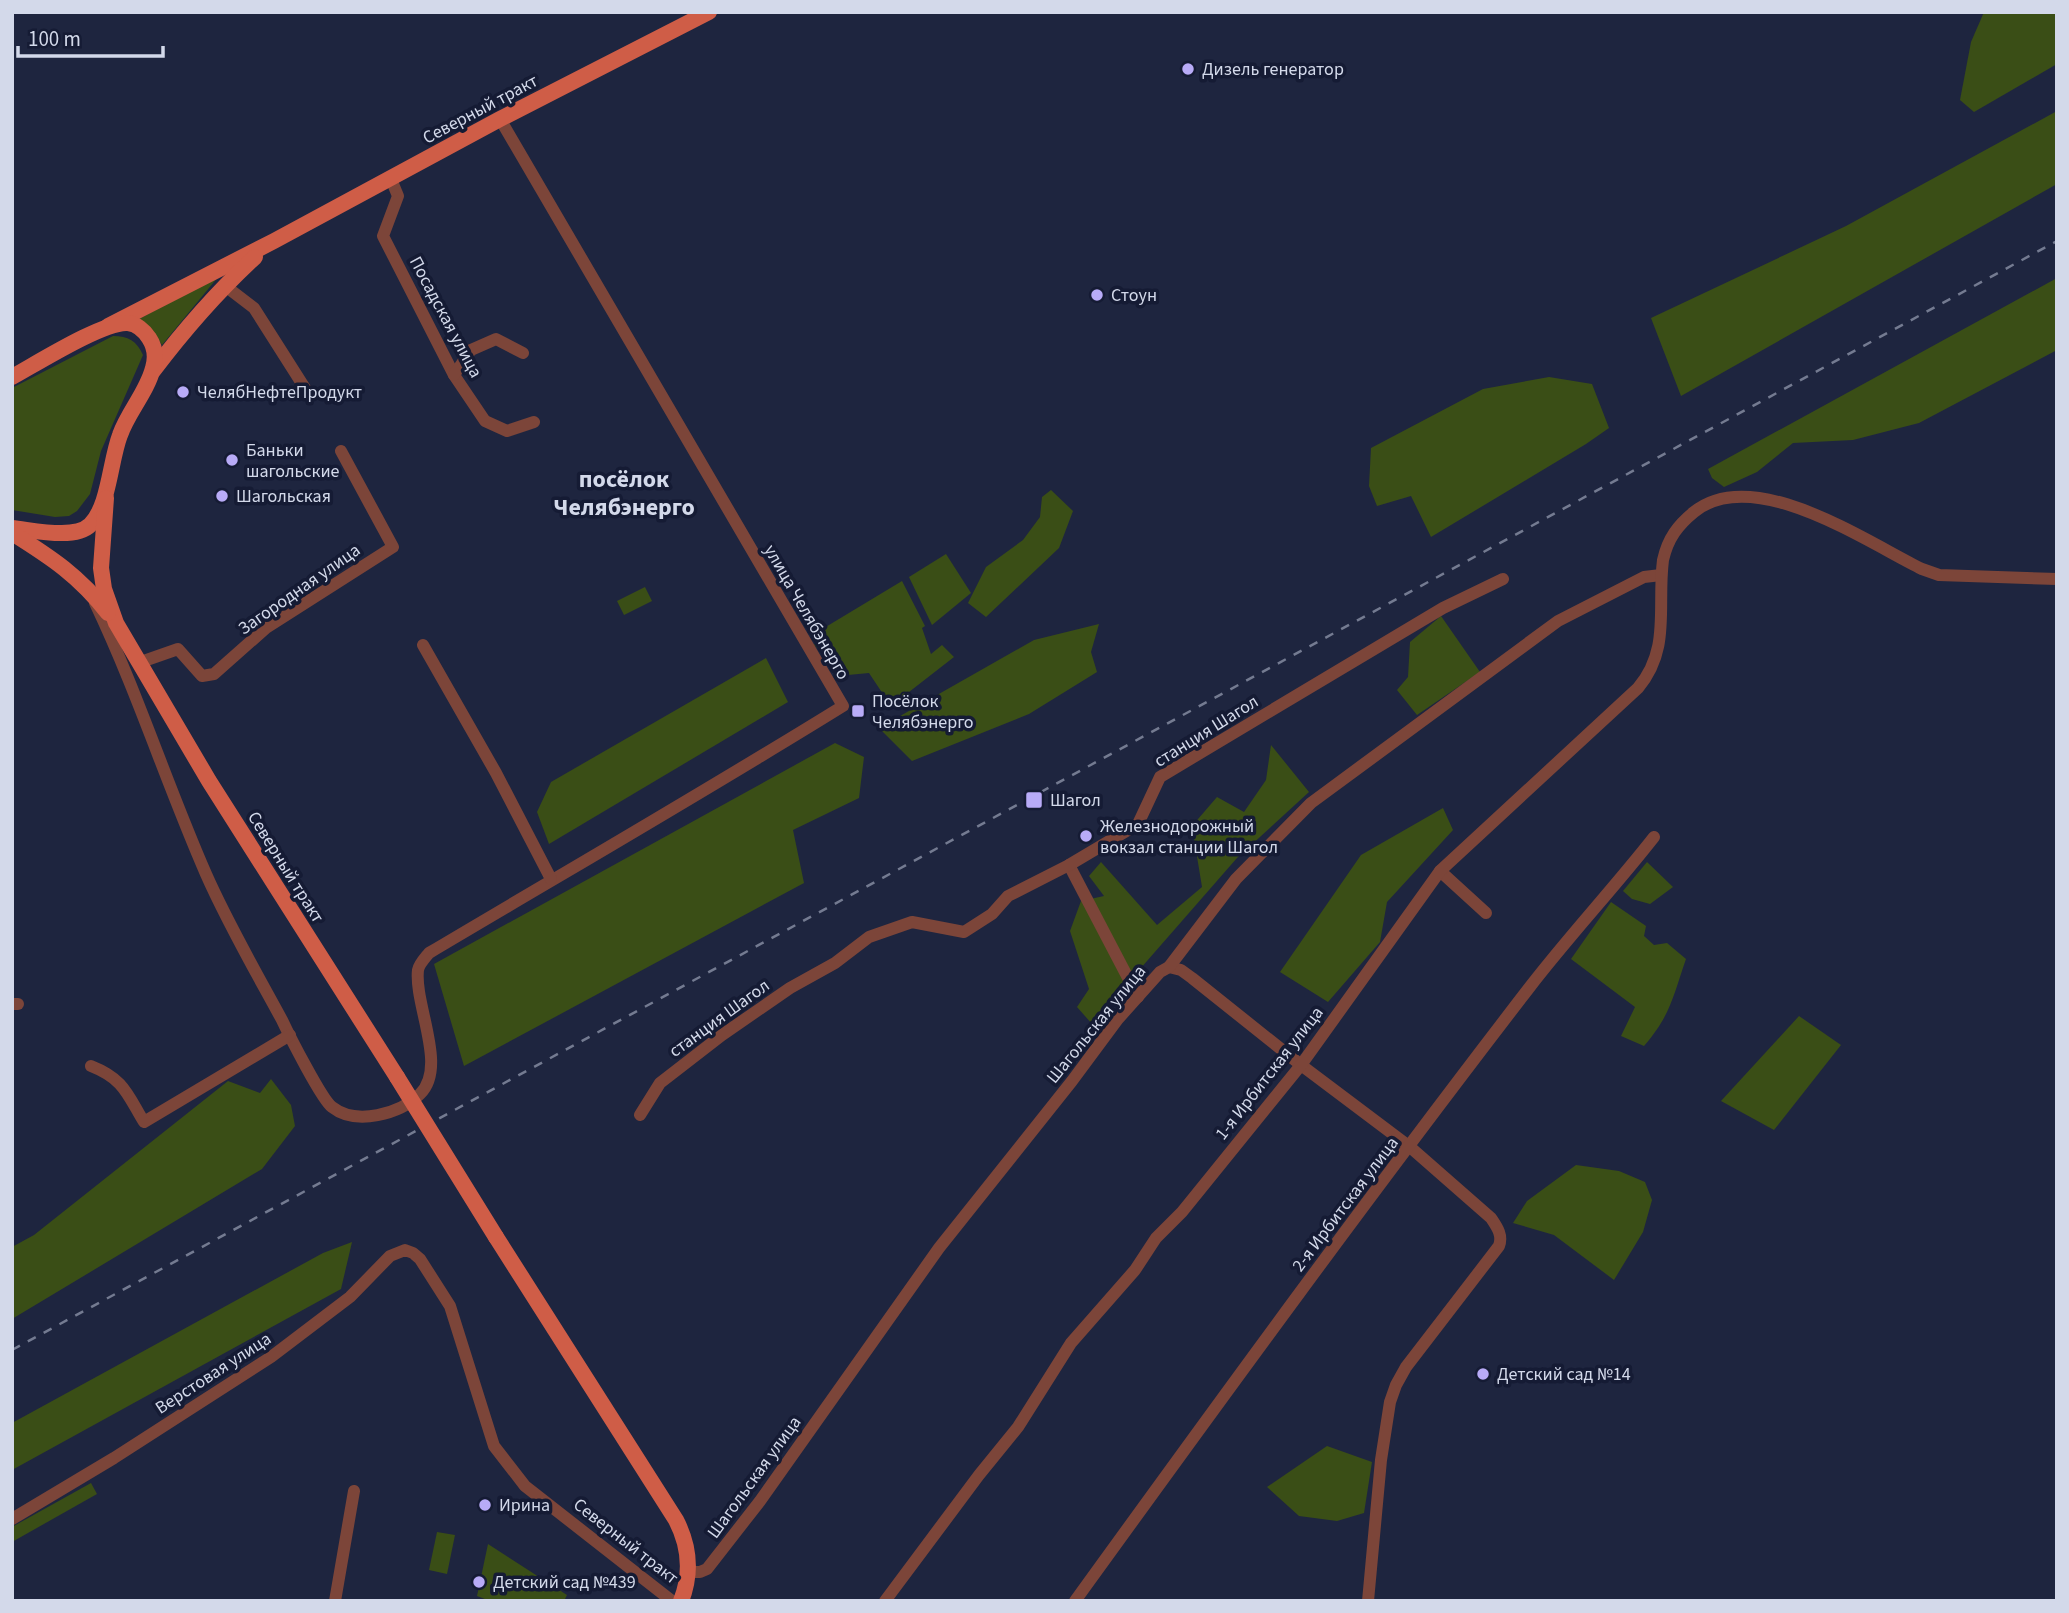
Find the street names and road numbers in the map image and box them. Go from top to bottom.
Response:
street label: Северный тракт [418,69,542,150]
street label: Посадская улица [403,252,488,382]
street label: Загородная улица [233,538,365,641]
street label: улица Челябэнерго [758,540,855,684]
street label: станция Шагол [1149,689,1263,774]
street label: Северный тракт [241,807,330,928]
street label: Шагольская улица [1041,960,1152,1089]
street label: станция Шагол [664,973,775,1063]
street label: 1-я Ирбитская улица [1209,1001,1329,1145]
street label: 2-я Ирбитская улица [1286,1132,1404,1277]
street label: Верстовая улица [150,1327,276,1420]
street label: Шагольская улица [701,1411,807,1544]
street label: Северный тракт [568,1492,684,1590]

